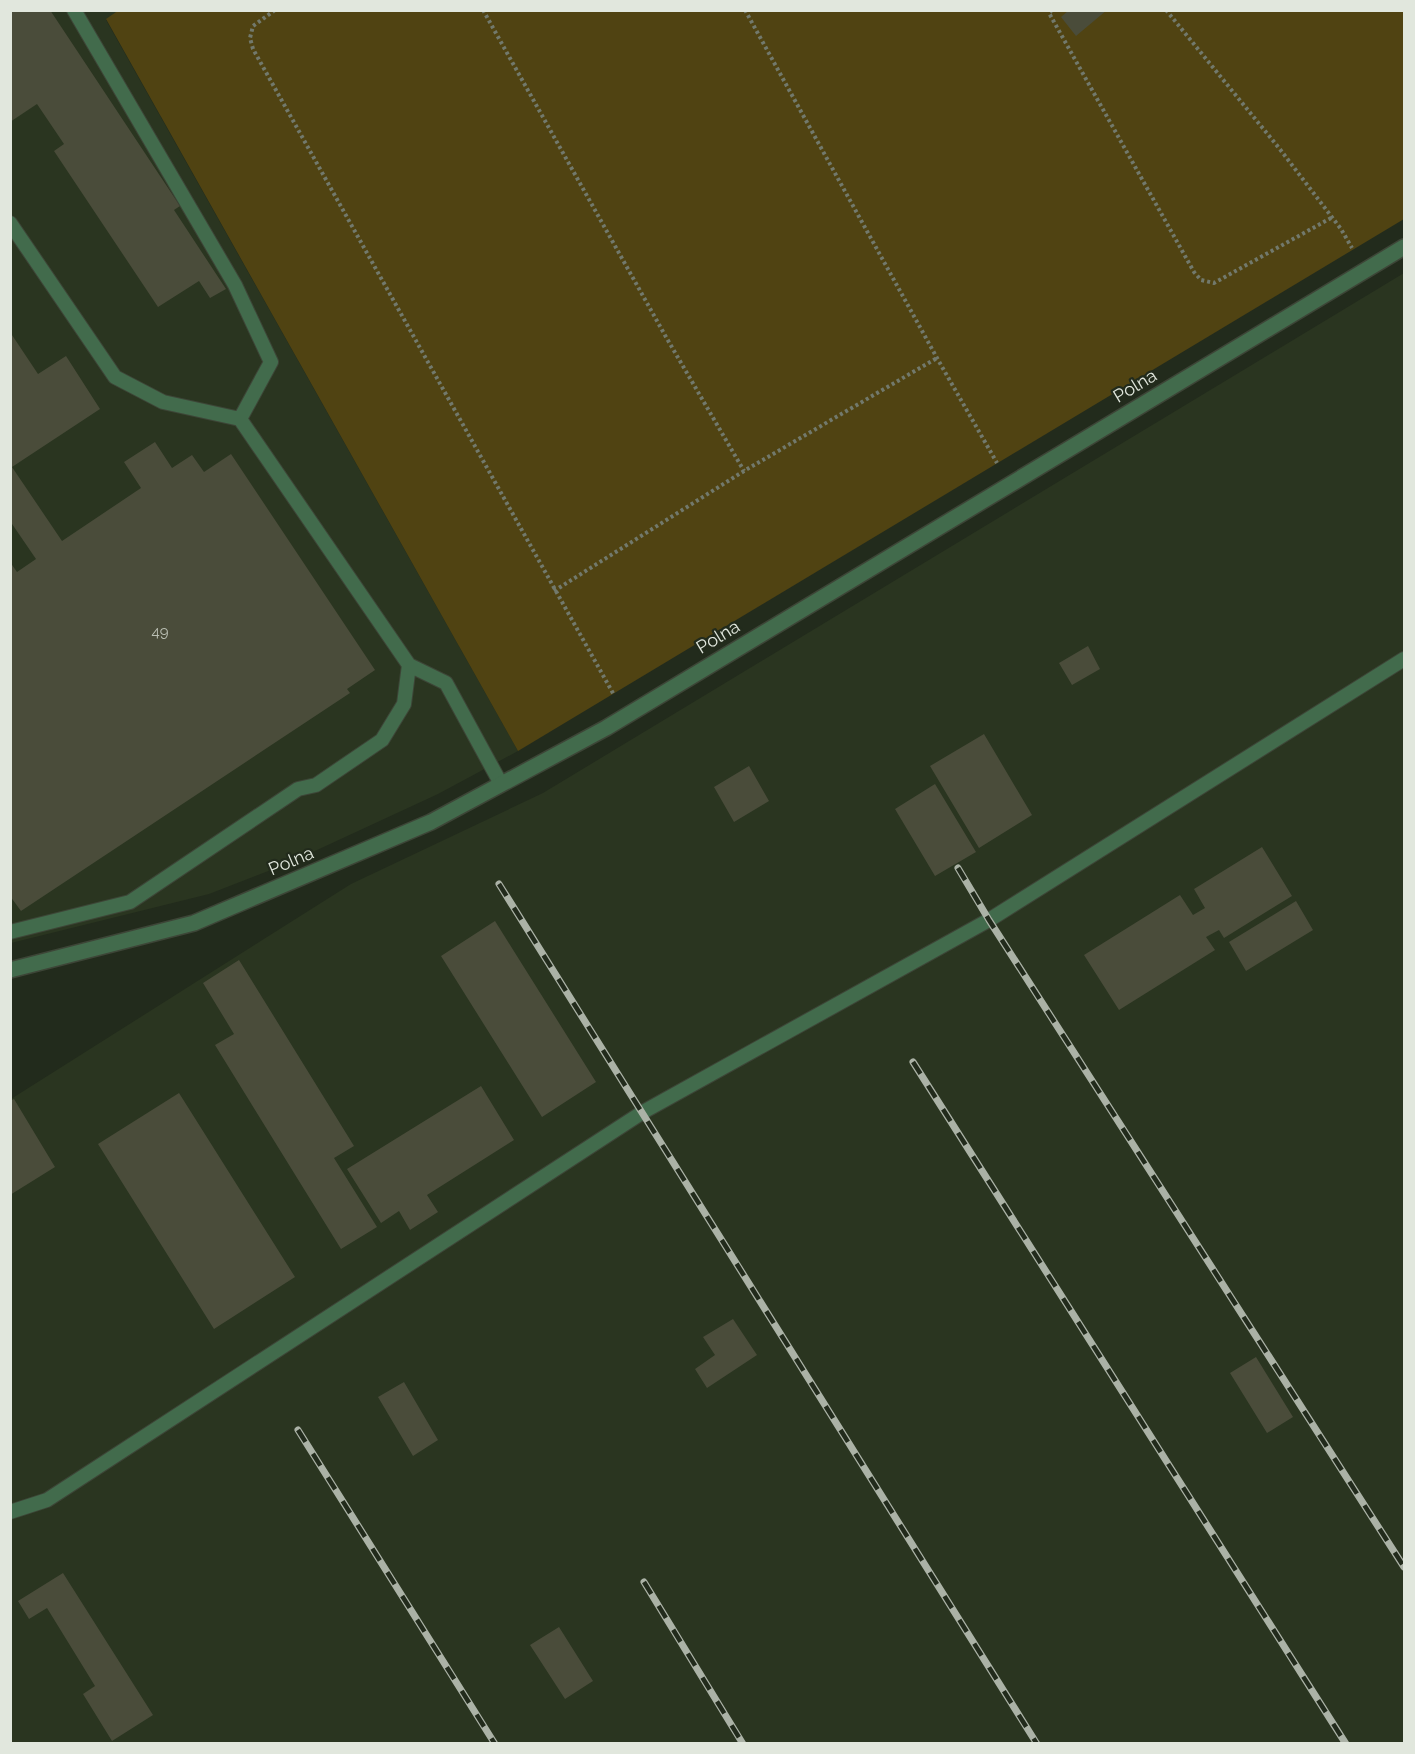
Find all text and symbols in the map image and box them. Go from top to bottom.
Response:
street label: Polna [1109,364,1160,407]
street label: Polna [692,615,743,658]
house number: 49 [152,623,169,641]
street label: Polna [265,842,317,879]

